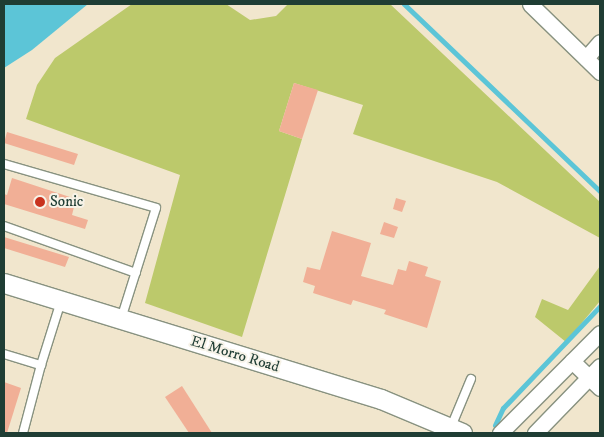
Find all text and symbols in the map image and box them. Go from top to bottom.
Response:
place label: Sonic [50,193,83,211]
marker: Sonic [34,196,46,208]
street label: El Morro Road [188,332,282,376]

